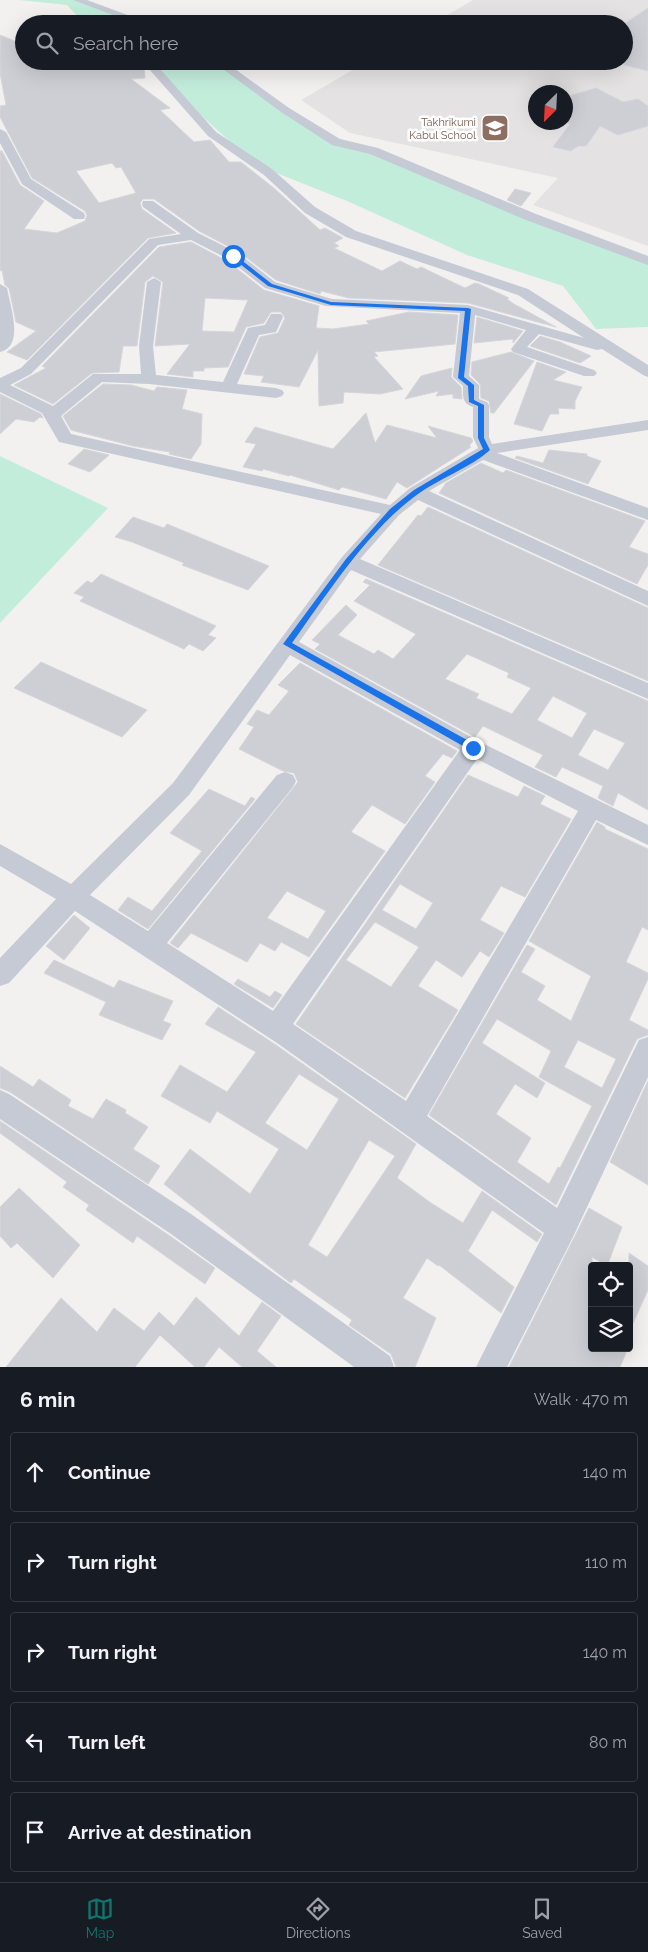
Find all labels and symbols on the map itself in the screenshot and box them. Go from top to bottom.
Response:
north arrow [528,85,573,130]
school or university icon: Takhrikumi Kabul School [480,113,510,143]
place label: Takhrikumi Kabul School [409,116,476,142]
route start [222,245,245,268]
route end [462,737,485,760]

